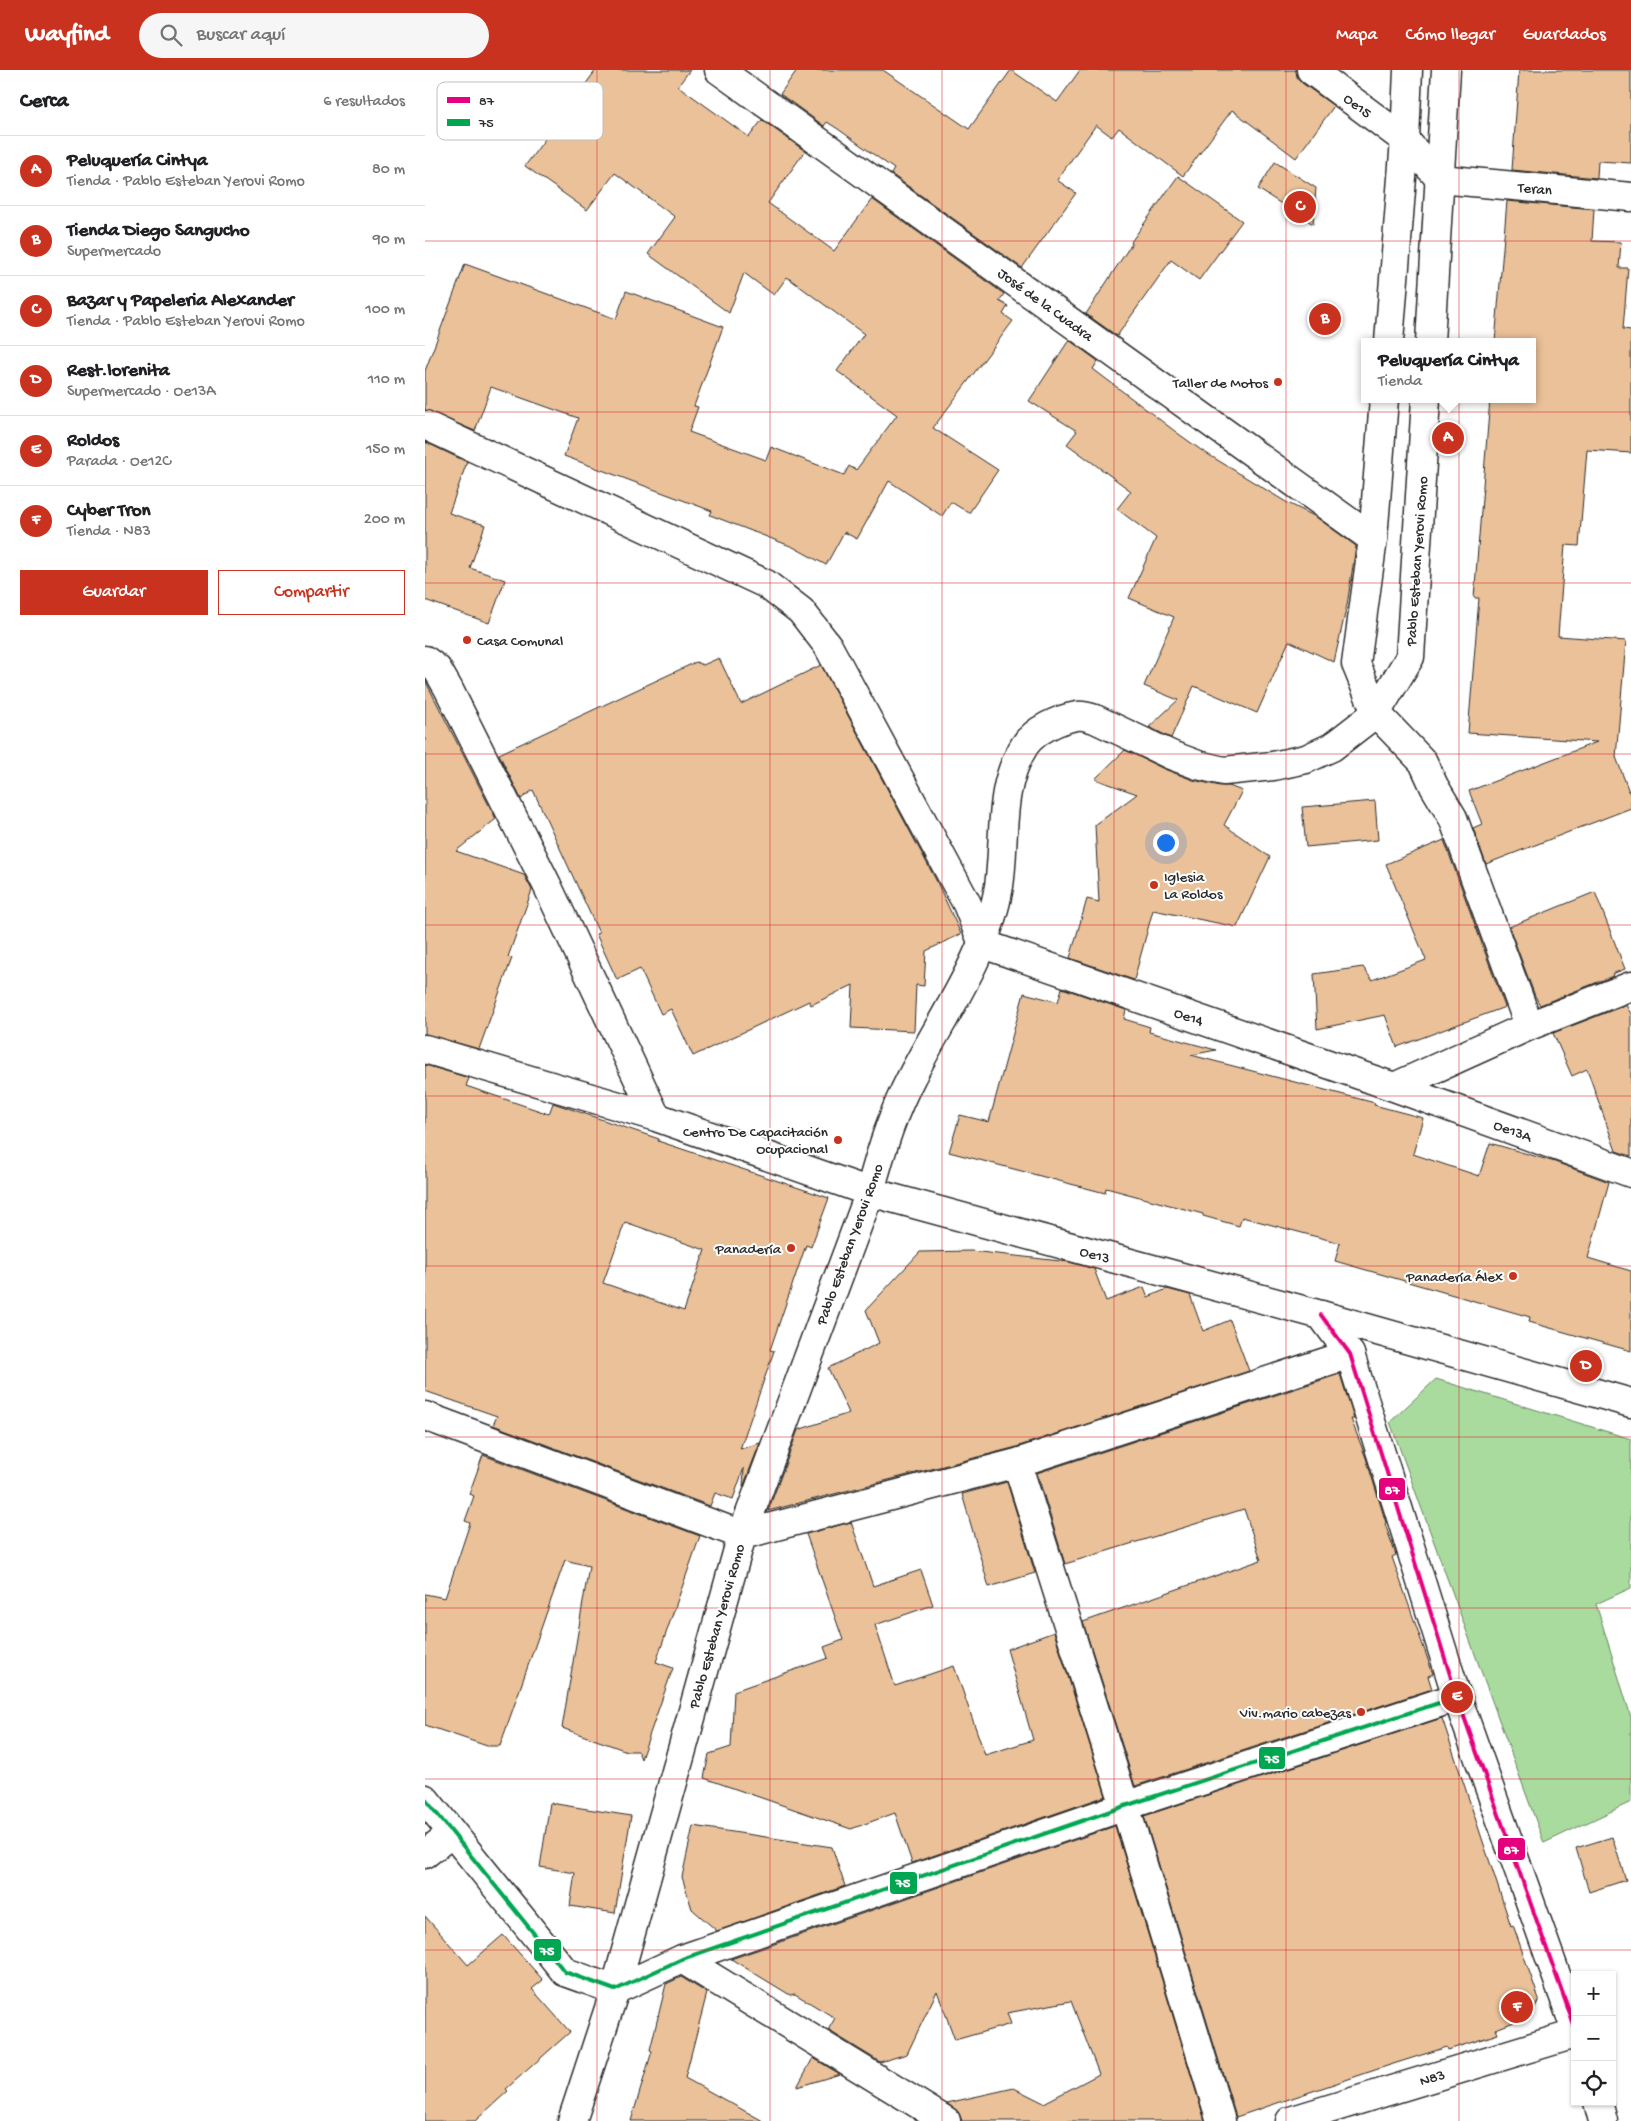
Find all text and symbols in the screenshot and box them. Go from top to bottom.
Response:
search box [139,13,489,58]
text: Wayfind [25,21,109,50]
icon: search [157,21,185,49]
text: Buscar aquí [197,24,285,47]
text: Mapa [1336,25,1377,46]
text: Cómo llegar [1405,25,1495,46]
text: Guardados [1523,25,1606,46]
legend [437,82,603,140]
text: Cerca [20,90,68,115]
street label: Oe15 [1339,90,1375,123]
text: 6 resultados [323,93,405,112]
text: 87 [479,94,495,111]
text: 75 [478,116,494,133]
text: Peluquería Cintya [67,150,207,173]
text: A [31,161,41,180]
text: 80 m [372,161,405,180]
text: Tienda · Pablo Esteban Yerovi Romo [67,173,305,192]
street label: Teran [1516,179,1553,200]
pin: C [1284,188,1316,226]
text: Tienda Diego Sangucho [67,220,250,243]
text: B [32,231,40,250]
text: 90 m [373,231,405,250]
text: Supermercado [67,243,161,262]
street label: José de la Cuadra [994,265,1097,347]
text: Bazar y Papeleria Alexander [67,290,294,313]
pin: B [1309,300,1341,338]
text: C [32,301,40,320]
text: 100 m [365,301,405,320]
text: Tienda · Pablo Esteban Yerovi Romo [67,313,305,332]
popup [1361,338,1536,403]
text: Peluquería Cintya [1378,350,1519,373]
text: Rest.lorenita [67,360,170,383]
text: D [31,371,41,390]
text: 110 m [368,371,405,390]
text: Tienda [1378,373,1422,392]
place label: Taller de Motos [1172,375,1268,393]
marker: Taller de Motos [1272,376,1284,388]
text: Supermercado · Oe13A [67,383,216,402]
pin: A [1432,419,1464,457]
text: Roldos [67,430,119,453]
text: E [31,441,41,460]
text: 150 m [366,441,405,460]
text: Parada · Oe12C [67,453,171,472]
street label: Pablo Esteban Yerovi Romo [1403,475,1433,648]
text: Cyber Tron [67,500,151,523]
text: F [32,511,40,530]
text: 200 m [364,511,405,530]
text: Tienda · N83 [67,523,151,542]
button: Guardar [20,570,208,615]
button: Compartir [218,570,405,615]
place label: Casa Comunal [477,633,563,651]
marker: Casa Comunal [461,634,473,646]
your location [1153,830,1179,856]
place label: Iglesia La Roldos [1164,869,1223,904]
marker: Iglesia La Roldos [1148,879,1160,891]
street label: Oe14 [1171,1005,1205,1031]
street label: Oe13A [1491,1117,1535,1147]
place label: Centro De Capacitación Ocupacional [683,1124,828,1159]
marker: Centro De Capacitación Ocupacional [832,1134,844,1146]
street label: Pablo Esteban Yerovi Romo [813,1161,888,1329]
place label: Panadería [715,1241,782,1259]
marker: Panadería [785,1242,797,1254]
street label: Oe13 [1077,1243,1112,1269]
place label: Panadería Álex [1405,1269,1503,1287]
marker: Panadería Álex [1507,1270,1519,1282]
pin: D [1570,1347,1602,1385]
line badge: 87 [1378,1477,1406,1501]
text: 87 [1385,1483,1400,1500]
street label: Pablo Esteban Yerovi Romo [686,1542,750,1712]
pin: E [1441,1678,1473,1716]
place label: Viv.mario cabezas [1239,1705,1351,1723]
marker: Viv.mario cabezas [1355,1706,1367,1718]
line badge: 75 [1258,1746,1286,1770]
text: 75 [1264,1752,1280,1769]
line badge: 87 [1497,1837,1526,1861]
text: 87 [1504,1843,1519,1860]
line badge: 75 [889,1871,918,1895]
text: 75 [895,1876,911,1893]
line badge: 75 [533,1938,562,1962]
text: 75 [539,1944,555,1961]
map controls [1571,1971,1616,2106]
button: + [1571,1971,1616,2016]
pin: F [1501,1988,1533,2026]
button: − [1571,2016,1616,2061]
button: locate [1571,2061,1616,2106]
street label: N83 [1418,2066,1448,2091]

